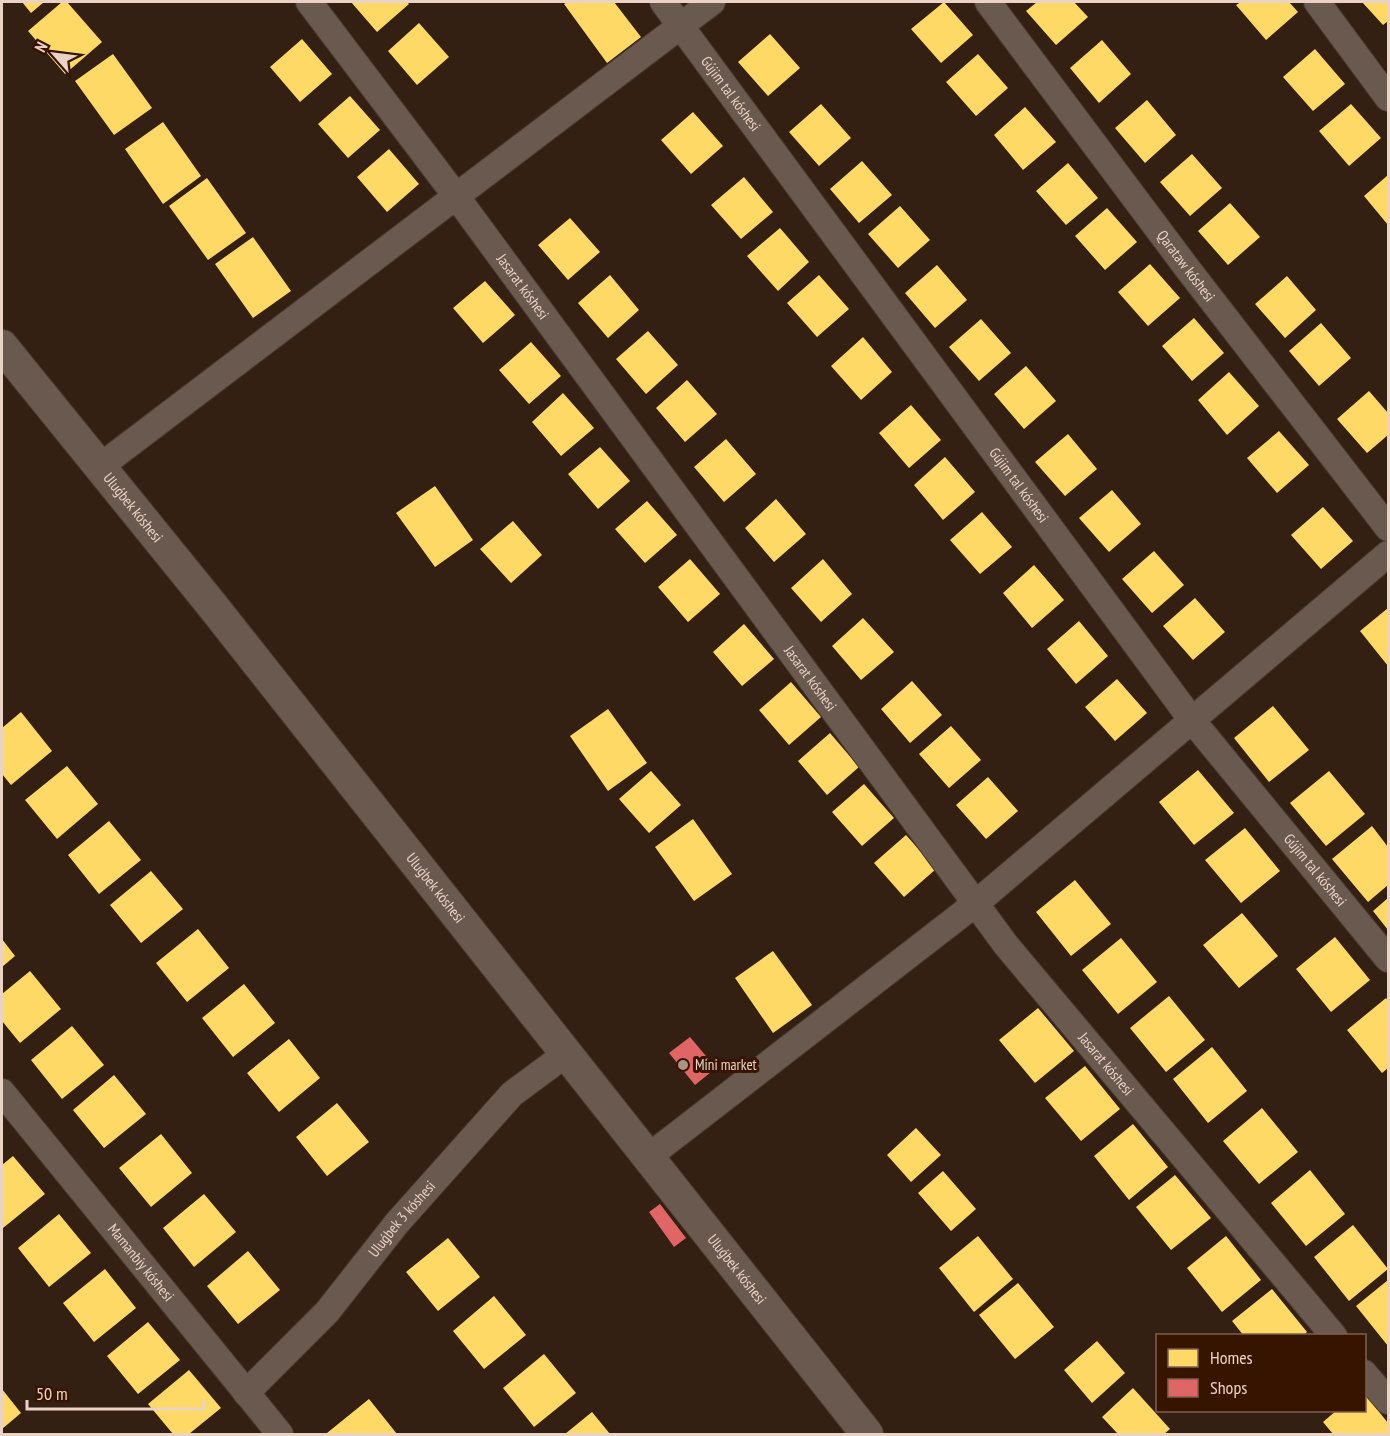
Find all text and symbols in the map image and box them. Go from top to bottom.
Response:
north arrow [24,24,84,84]
text: N [30,38,52,55]
street label: Gújim tal kóshesi [697,52,765,135]
street label: Qarataw kóshesi [1153,226,1219,305]
street label: Jasarat kóshesi [492,249,553,323]
street label: Gújim tal kóshesi [985,444,1053,526]
street label: Uluǵbek kóshesi [99,469,167,546]
street label: Jasarat kóshesi [780,641,841,715]
street label: Gújim tal kóshesi [1280,830,1351,910]
street label: Uluǵbek kóshesi [402,849,469,927]
street label: Jasarat kóshesi [1074,1027,1138,1099]
place label: Mini market [695,1055,757,1074]
marker: Mini market [676,1058,690,1072]
street label: Uluǵbek 3 kóshesi [364,1177,439,1261]
street label: Mamanbiy kóshesi [104,1220,178,1305]
street label: Uluǵbek kóshesi [704,1230,771,1308]
legend [1156,1334,1366,1412]
text: Homes [1210,1346,1253,1369]
scale bar [27,1373,204,1411]
text: Shops [1210,1376,1247,1399]
text: 50 m [36,1382,68,1405]

